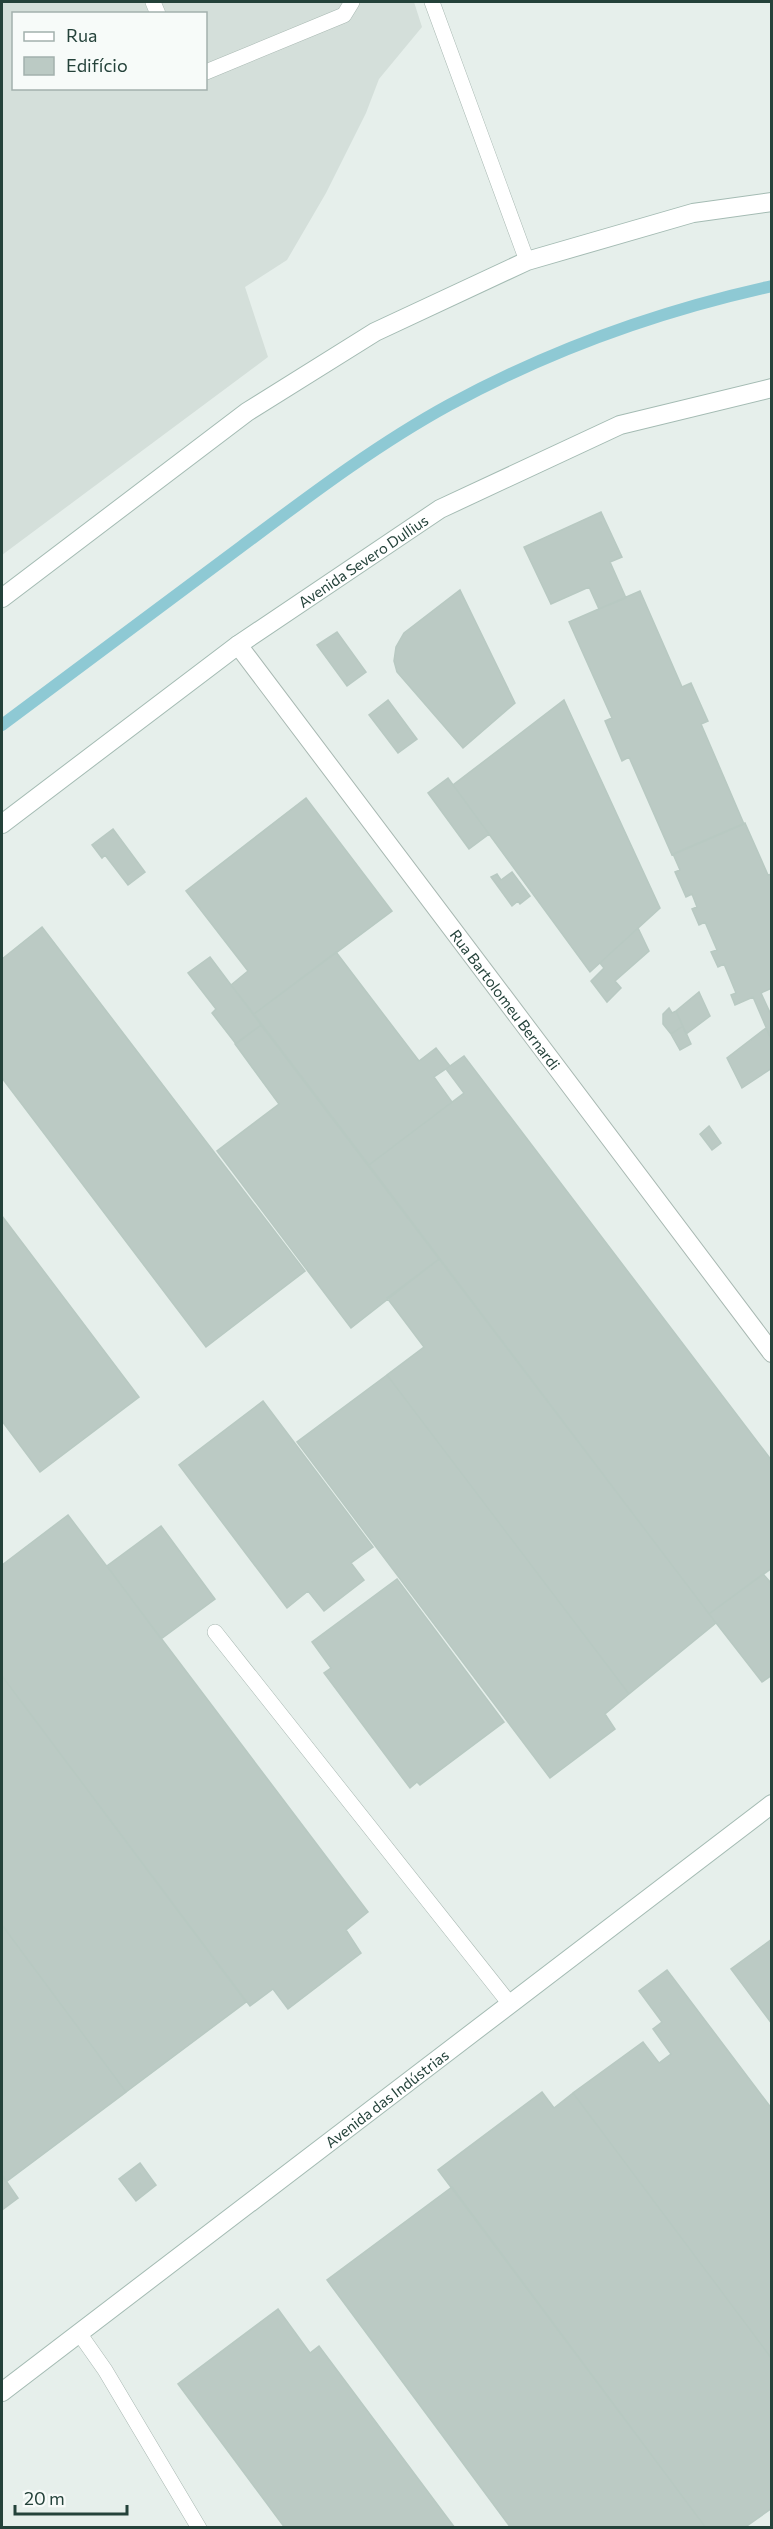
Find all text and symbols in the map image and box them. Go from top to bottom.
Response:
legend [12,12,207,90]
text: Rua [66,24,97,46]
text: Edifício [66,54,128,76]
street label: Avenida Severo Dullius [295,511,432,611]
street label: Rua Bartolomeu Bernardi [447,926,564,1073]
street label: Avenida das Indústrias [321,2045,452,2151]
scale bar [15,2478,128,2516]
text: 20 m [24,2487,65,2509]

